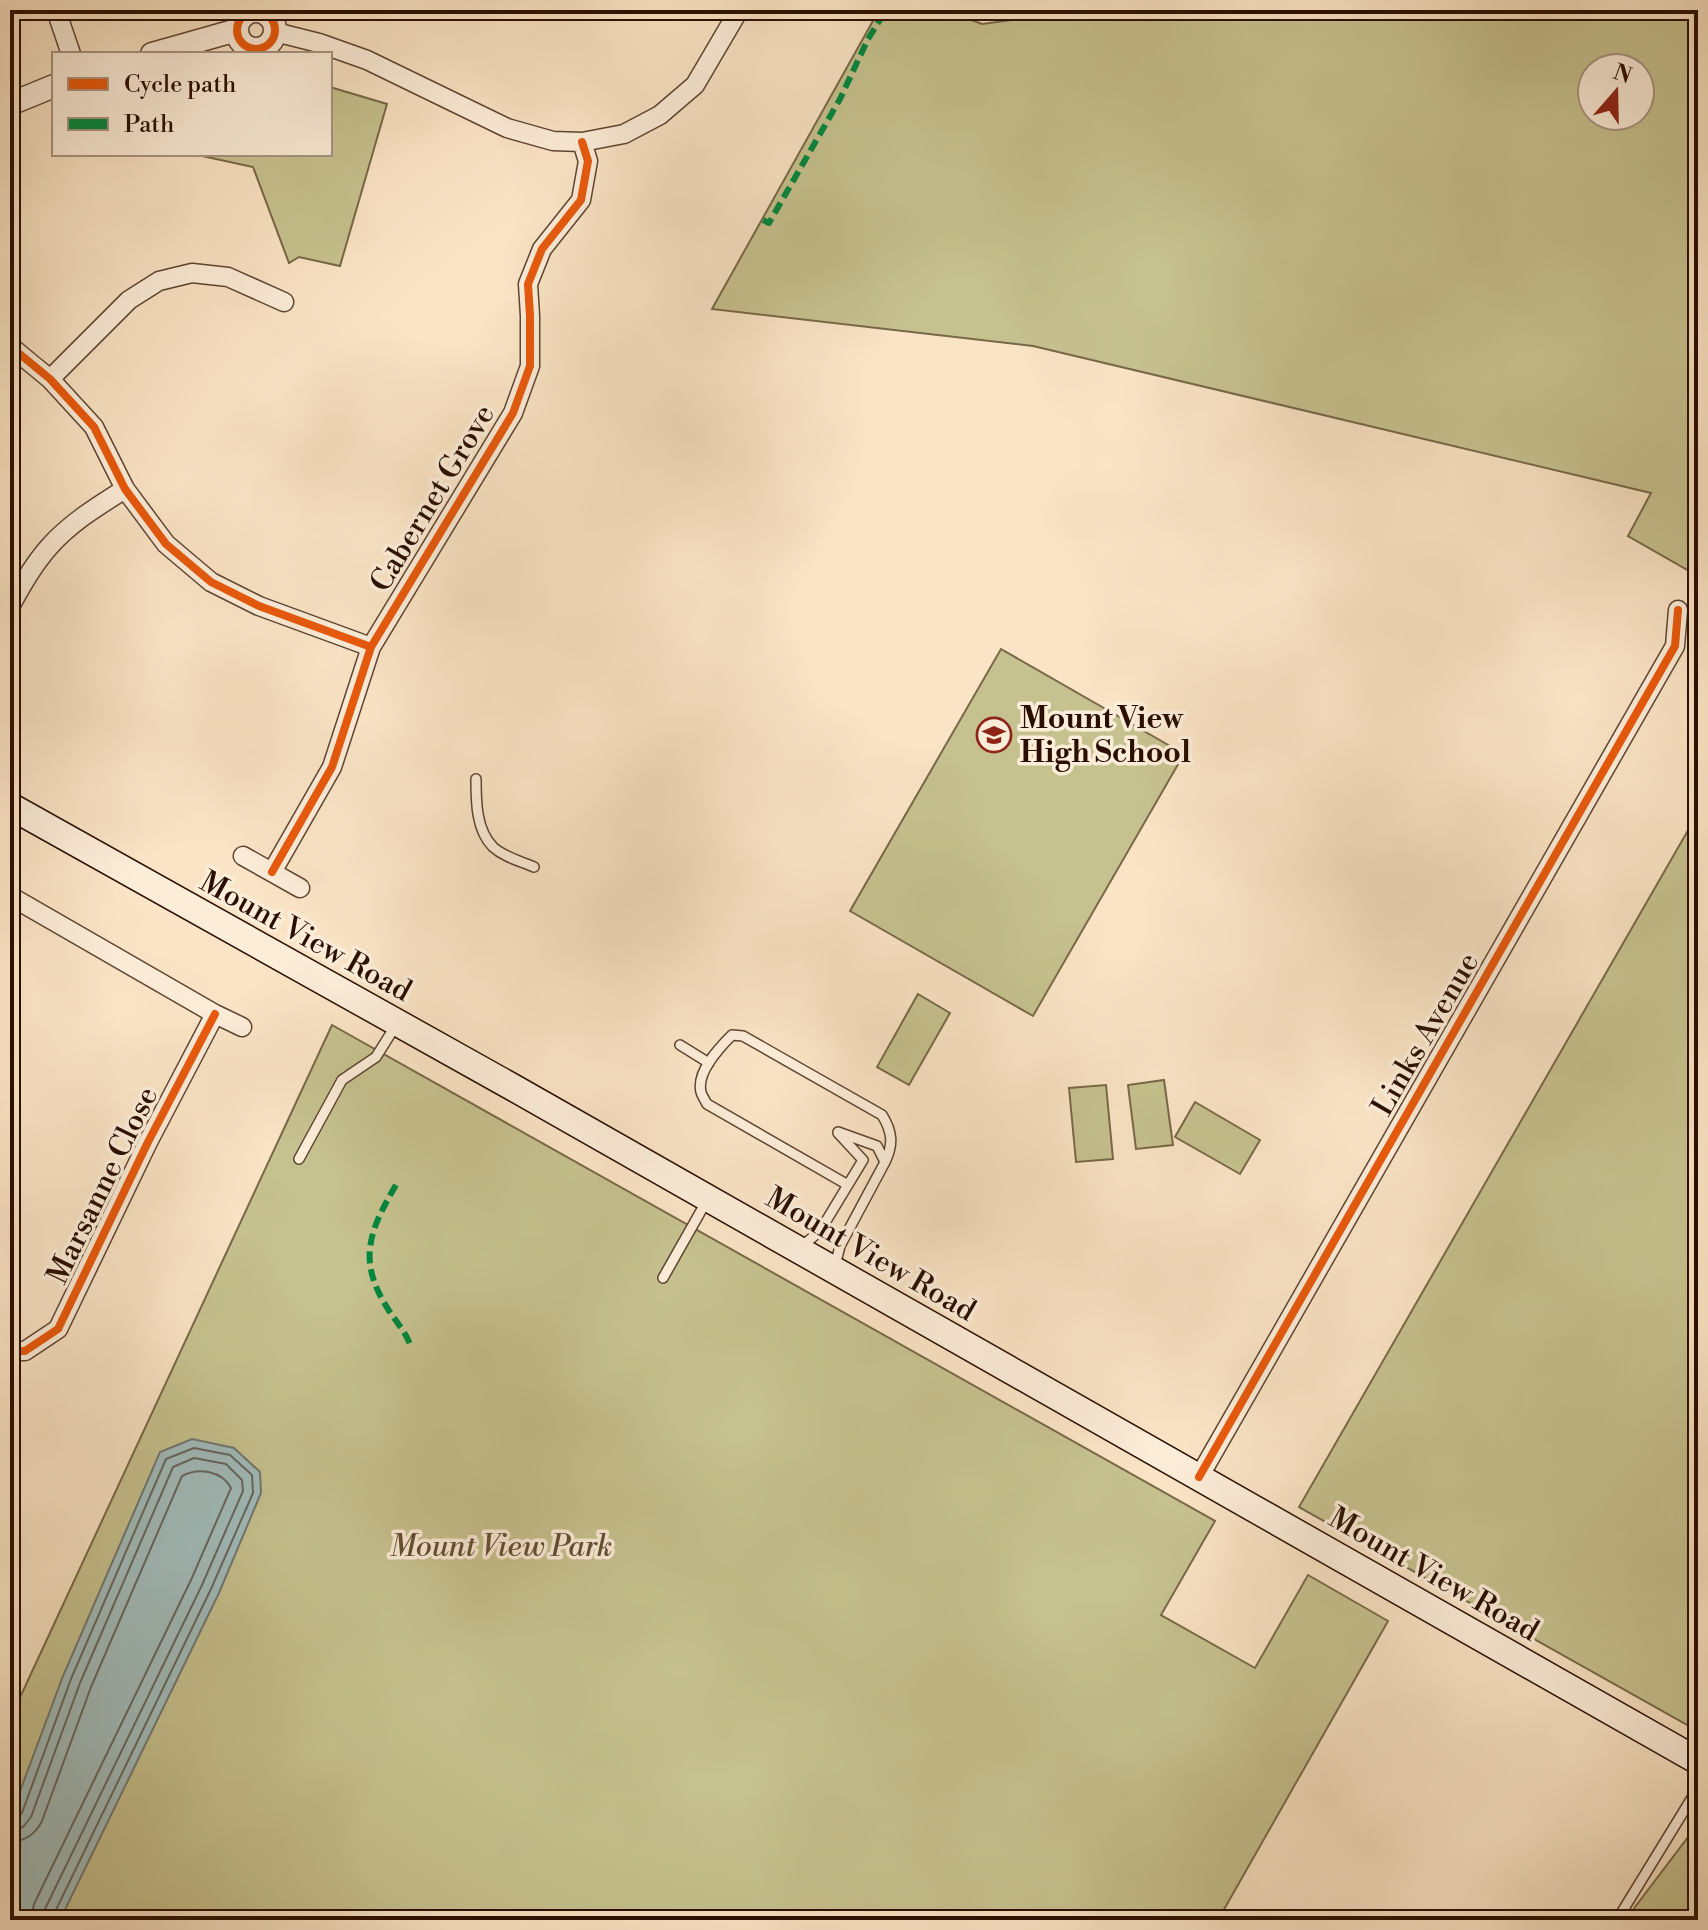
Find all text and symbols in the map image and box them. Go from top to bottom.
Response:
legend [52,52,332,156]
north arrow [1576,52,1656,132]
text: N [1610,59,1636,90]
text: Cycle path [124,70,236,100]
text: Path [124,110,174,140]
street label: Cabernet Grove [362,398,504,599]
place label: Mount View High School [1020,700,1191,772]
school or university icon: Mount View High School [975,716,1013,754]
street label: Mount View Road [193,863,418,1011]
street label: Links Avenue [1364,946,1488,1123]
street label: Marsanne Close [39,1081,167,1290]
street label: Mount View Road [759,1179,982,1330]
street label: Mount View Road [1322,1499,1545,1650]
park label: Mount View Park [390,1528,612,1566]

